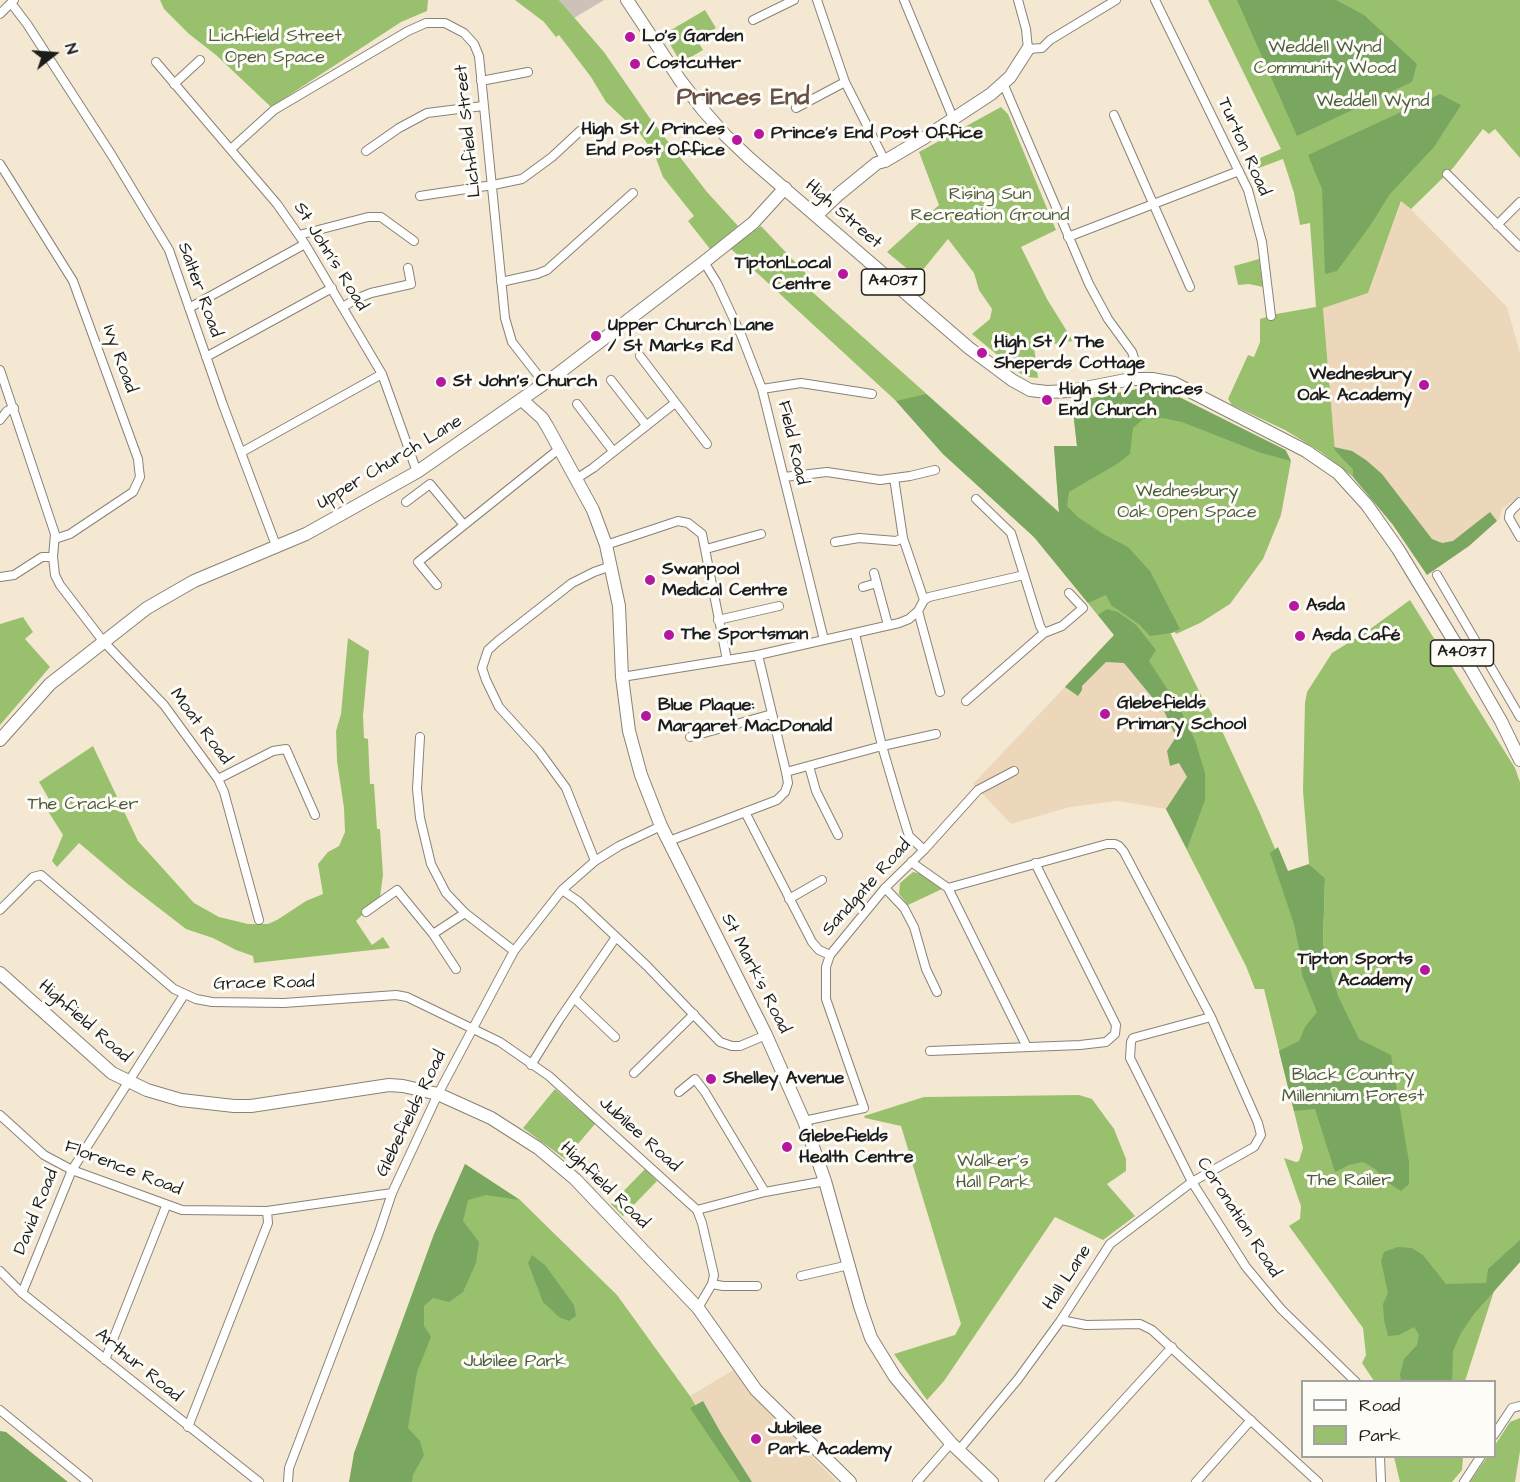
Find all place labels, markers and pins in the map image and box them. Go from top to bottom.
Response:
place label: Lo's Garden [642,26,743,48]
marker: Lo's Garden [623,30,637,44]
place label: Costcutter [647,53,741,75]
marker: Costcutter [628,57,642,71]
place label: High St / Princes End Post Office [581,119,725,162]
place label: Prince's End Post Office [771,123,983,145]
marker: Prince's End Post Office [752,127,766,141]
marker: High St / Princes End Post Office [730,133,744,147]
place label: TiptonLocal Centre [735,253,831,296]
marker: TiptonLocal Centre [836,267,850,281]
place label: Upper Church Lane / St Marks Rd [608,315,774,358]
marker: Upper Church Lane / St Marks Rd [589,329,603,343]
place label: High St / The Sheperds Cottage [994,332,1145,374]
marker: High St / The Sheperds Cottage [975,346,989,360]
place label: Wednesbury Oak Academy [1298,364,1412,406]
place label: St John's Church [453,371,597,393]
marker: St John's Church [434,375,448,389]
marker: Wednesbury Oak Academy [1417,378,1431,392]
place label: High St / Princes End Church [1059,379,1203,422]
marker: High St / Princes End Church [1040,393,1054,407]
place label: Swanpool Medical Centre [662,559,788,602]
marker: Swanpool Medical Centre [643,573,657,587]
place label: Asda [1306,595,1345,617]
marker: Asda [1287,599,1301,613]
place label: The Sportsman [681,624,808,646]
place label: Asda Café [1312,625,1400,647]
marker: The Sportsman [662,628,676,642]
marker: Asda Café [1293,629,1307,643]
place label: Glebefields Primary School [1117,693,1246,736]
place label: Blue Plaque: Margaret MacDonald [658,695,832,738]
marker: Glebefields Primary School [1098,707,1112,721]
marker: Blue Plaque: Margaret MacDonald [639,709,653,723]
place label: Tipton Sports Academy [1297,949,1413,992]
marker: Tipton Sports Academy [1418,963,1432,977]
place label: Shelley Avenue [723,1068,844,1090]
marker: Shelley Avenue [704,1072,718,1086]
place label: Glebefields Health Centre [799,1126,913,1168]
marker: Glebefields Health Centre [780,1140,794,1154]
place label: Jubilee Park Academy [768,1418,892,1460]
marker: Jubilee Park Academy [749,1432,763,1446]

